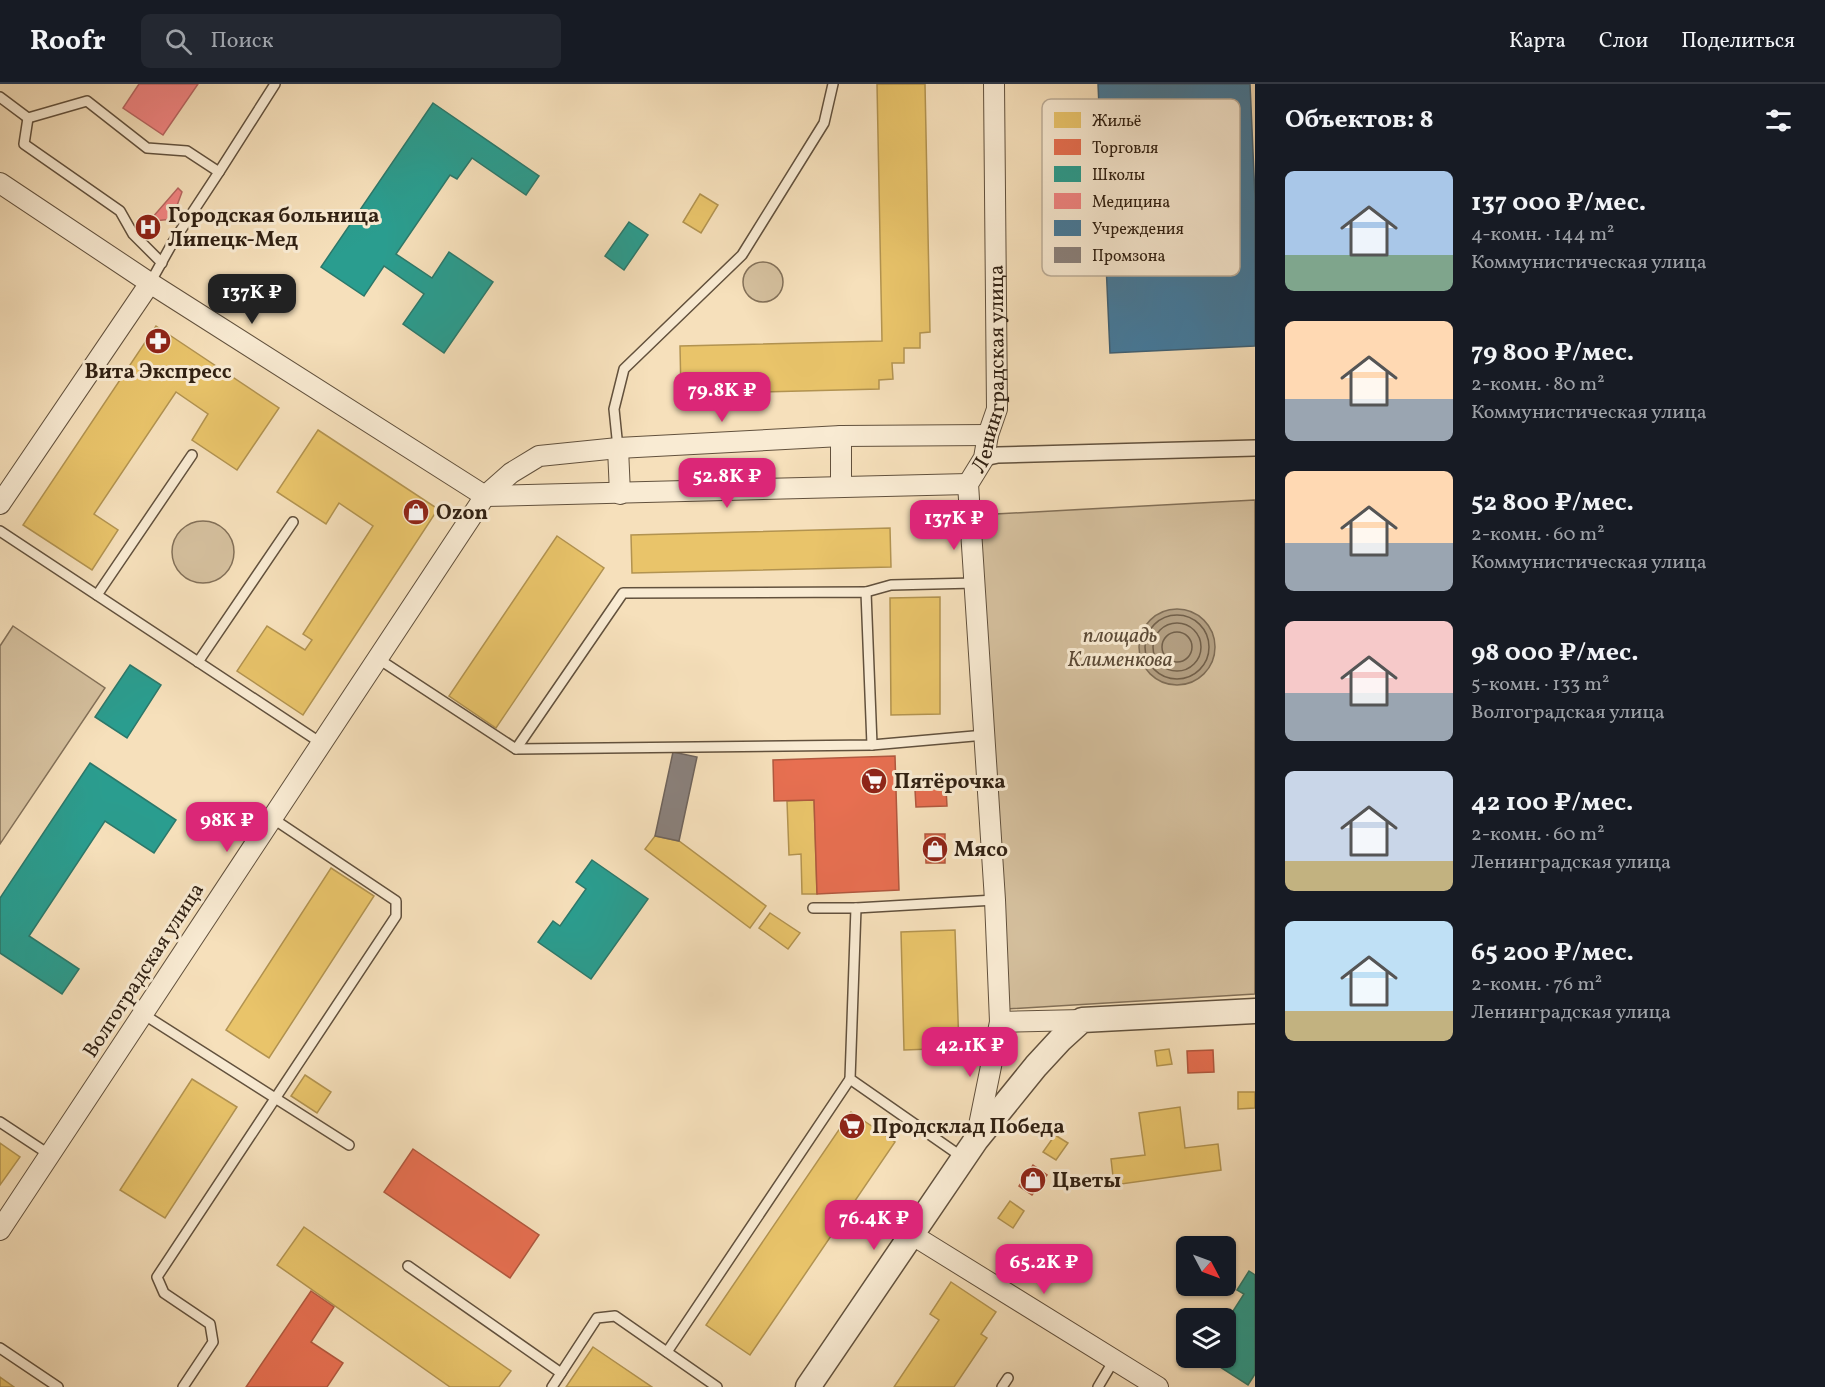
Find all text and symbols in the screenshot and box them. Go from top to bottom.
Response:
search box [141,14,561,68]
text: Roofr [30,22,105,61]
icon: search [162,25,195,58]
text: Поиск [210,26,273,57]
text: Карта [1509,27,1566,56]
text: Слои [1599,27,1648,56]
text: Поделиться [1681,27,1795,56]
legend [1042,99,1240,276]
text: Объектов: 8 [1285,102,1434,138]
icon: filters [1762,104,1795,137]
text: Жильё [1092,111,1141,133]
text: Торговля [1092,138,1158,160]
text: Школы [1092,165,1145,187]
text: 137 000 ₽/мес. [1471,185,1646,221]
text: Медицина [1092,192,1170,214]
icon: home [1333,195,1405,267]
place label: Городская больница Липецк-Мед [168,202,379,255]
hospital icon: Городская больница Липецк-Мед [133,212,163,242]
text: Учреждения [1092,219,1184,241]
text: 4-комн. · 144 m² [1471,221,1614,249]
text: Промзона [1092,246,1165,268]
text: Коммунистическая улица [1471,249,1707,277]
street label: Ленинградская улица [965,265,1013,479]
pin: 137K ₽ [203,274,301,325]
text: 137K ₽ [222,279,282,307]
pharmacy icon: Вита Экспресс [143,326,173,356]
text: 79 800 ₽/мес. [1471,335,1634,371]
icon: home [1333,345,1405,417]
place label: Вита Экспресс [84,358,232,387]
text: 2-комн. · 80 m² [1471,371,1605,399]
pin: 79.8K ₽ [667,372,777,423]
text: 79.8K ₽ [688,377,756,405]
text: Коммунистическая улица [1471,399,1707,427]
pin: 52.8K ₽ [672,458,782,509]
text: 52.8K ₽ [693,463,761,491]
text: 52 800 ₽/мес. [1471,485,1634,521]
icon: home [1333,495,1405,567]
shop icon: Ozon [401,497,431,527]
place label: Ozon [436,499,488,528]
pin: 137K ₽ [905,500,1003,551]
text: 137K ₽ [924,505,984,533]
text: 2-комн. · 60 m² [1471,521,1605,549]
text: Коммунистическая улица [1471,549,1707,577]
park label: площадь Клименкова [1067,622,1173,675]
text: 98 000 ₽/мес. [1471,635,1639,671]
icon: home [1333,645,1405,717]
text: 5-комн. · 133 m² [1471,671,1609,699]
text: Волгоградская улица [1471,699,1665,727]
supermarket icon: Пятёрочка [859,766,889,796]
place label: Пятёрочка [894,768,1006,797]
text: 42 100 ₽/мес. [1471,785,1633,821]
icon: home [1333,795,1405,867]
pin: 98K ₽ [185,802,269,853]
text: 98K ₽ [200,807,254,835]
text: 2-комн. · 60 m² [1471,821,1605,849]
shop icon: Мясо [920,834,950,864]
place label: Мясо [954,836,1008,865]
text: Ленинградская улица [1471,849,1671,877]
street label: Волгоградская улица [77,878,212,1064]
text: 65 200 ₽/мес. [1471,935,1634,971]
icon: home [1333,945,1405,1017]
text: 2-комн. · 76 m² [1471,971,1602,999]
text: Ленинградская улица [1471,999,1671,1027]
pin: 42.1K ₽ [915,1027,1025,1078]
text: 42.1K ₽ [936,1032,1004,1060]
supermarket icon: Продсклад Победа [837,1111,867,1141]
place label: Продсклад Победа [872,1113,1065,1142]
shop icon: Цветы [1018,1165,1048,1195]
place label: Цветы [1052,1167,1121,1196]
pin: 76.4K ₽ [819,1200,929,1251]
text: 76.4K ₽ [839,1205,909,1233]
north arrow [1176,1236,1236,1296]
map controls [1176,1236,1236,1368]
pin: 65.2K ₽ [989,1244,1099,1295]
text: 65.2K ₽ [1010,1249,1078,1277]
button: layers [1176,1308,1236,1368]

